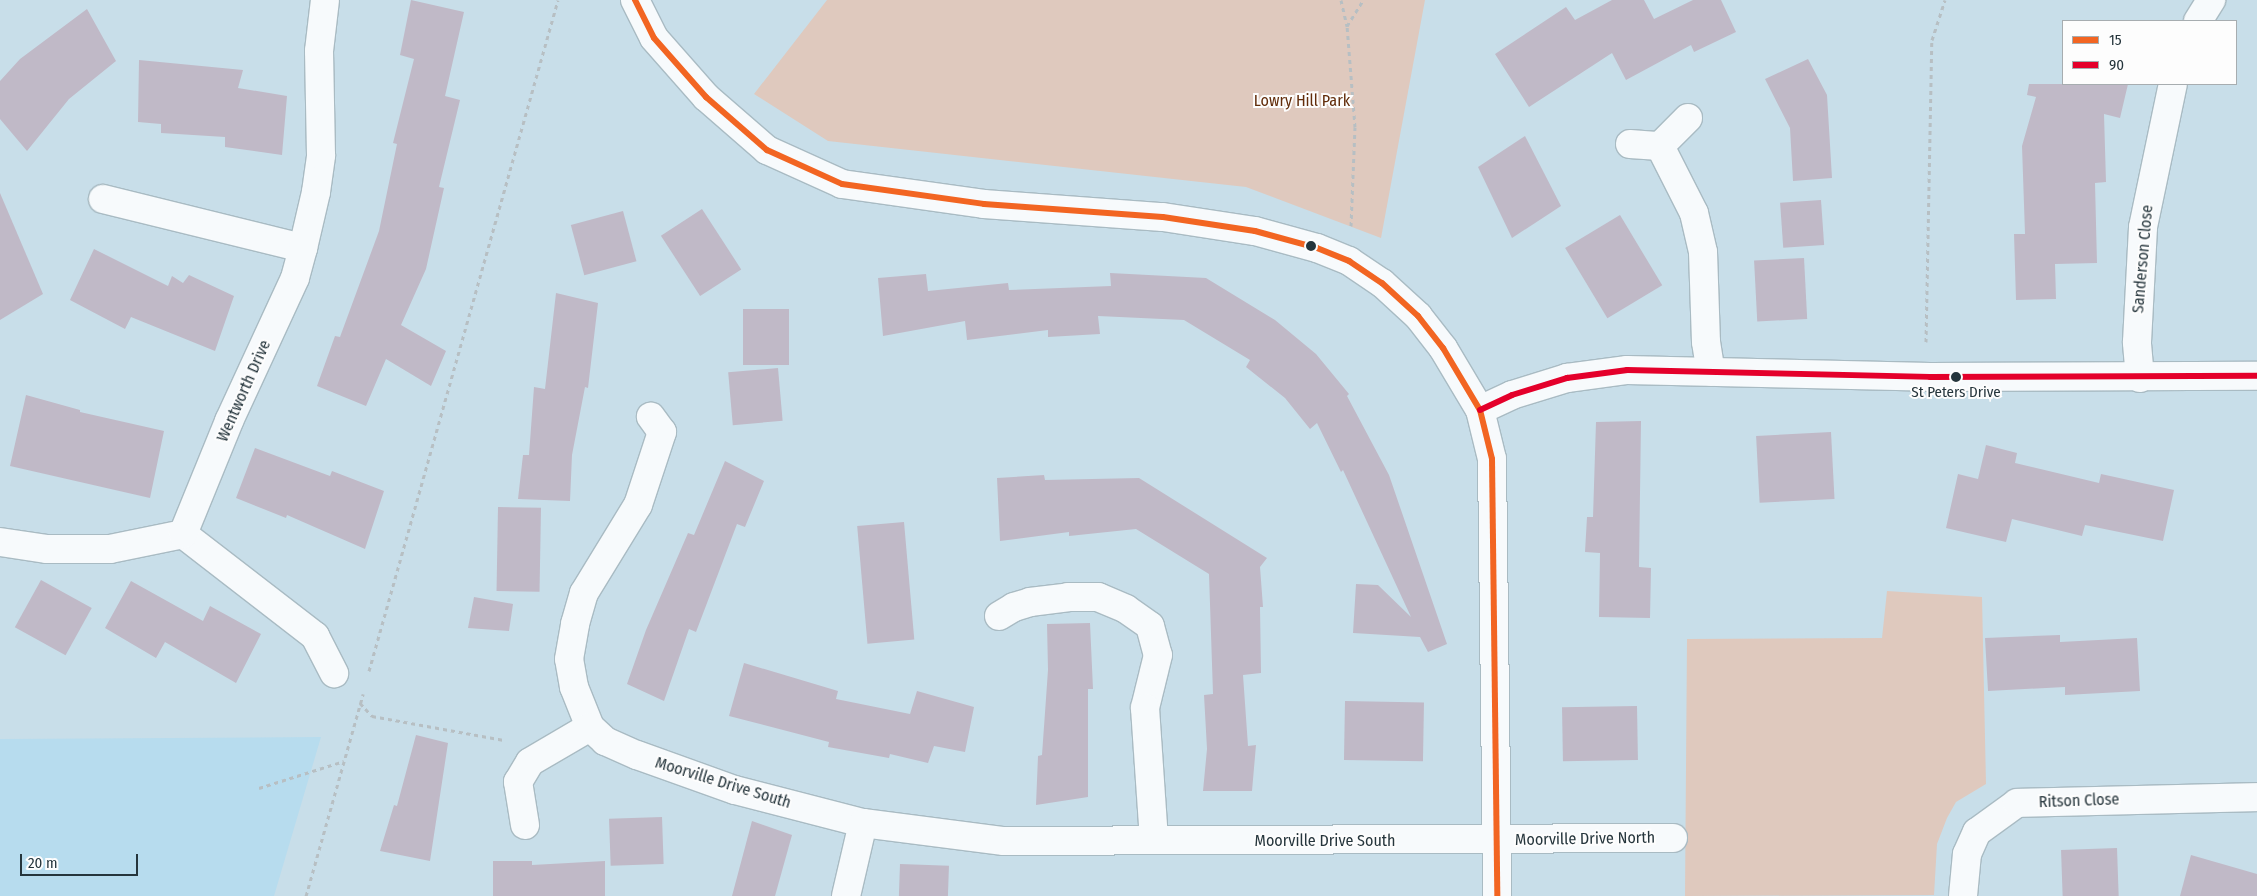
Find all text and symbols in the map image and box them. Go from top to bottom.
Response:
legend [2062,20,2237,85]
text: 15 [2109,31,2122,49]
text: 90 [2109,56,2124,74]
park label: Lowry Hill Park [1254,91,1350,111]
street label: Sanderson Close [2129,204,2157,314]
unlabelled marker [1306,241,1316,251]
street label: Wentworth Drive [213,337,275,445]
marker: St Peters Drive [1951,372,1961,382]
place label: St Peters Drive [1911,384,2001,402]
street label: Moorville Drive South [653,753,793,813]
street label: Ritson Close [2038,790,2120,812]
street label: Moorville Drive North [1515,828,1655,850]
street label: Moorville Drive South [1255,831,1395,851]
scale bar [22,844,140,876]
text: 20 m [28,854,58,872]

